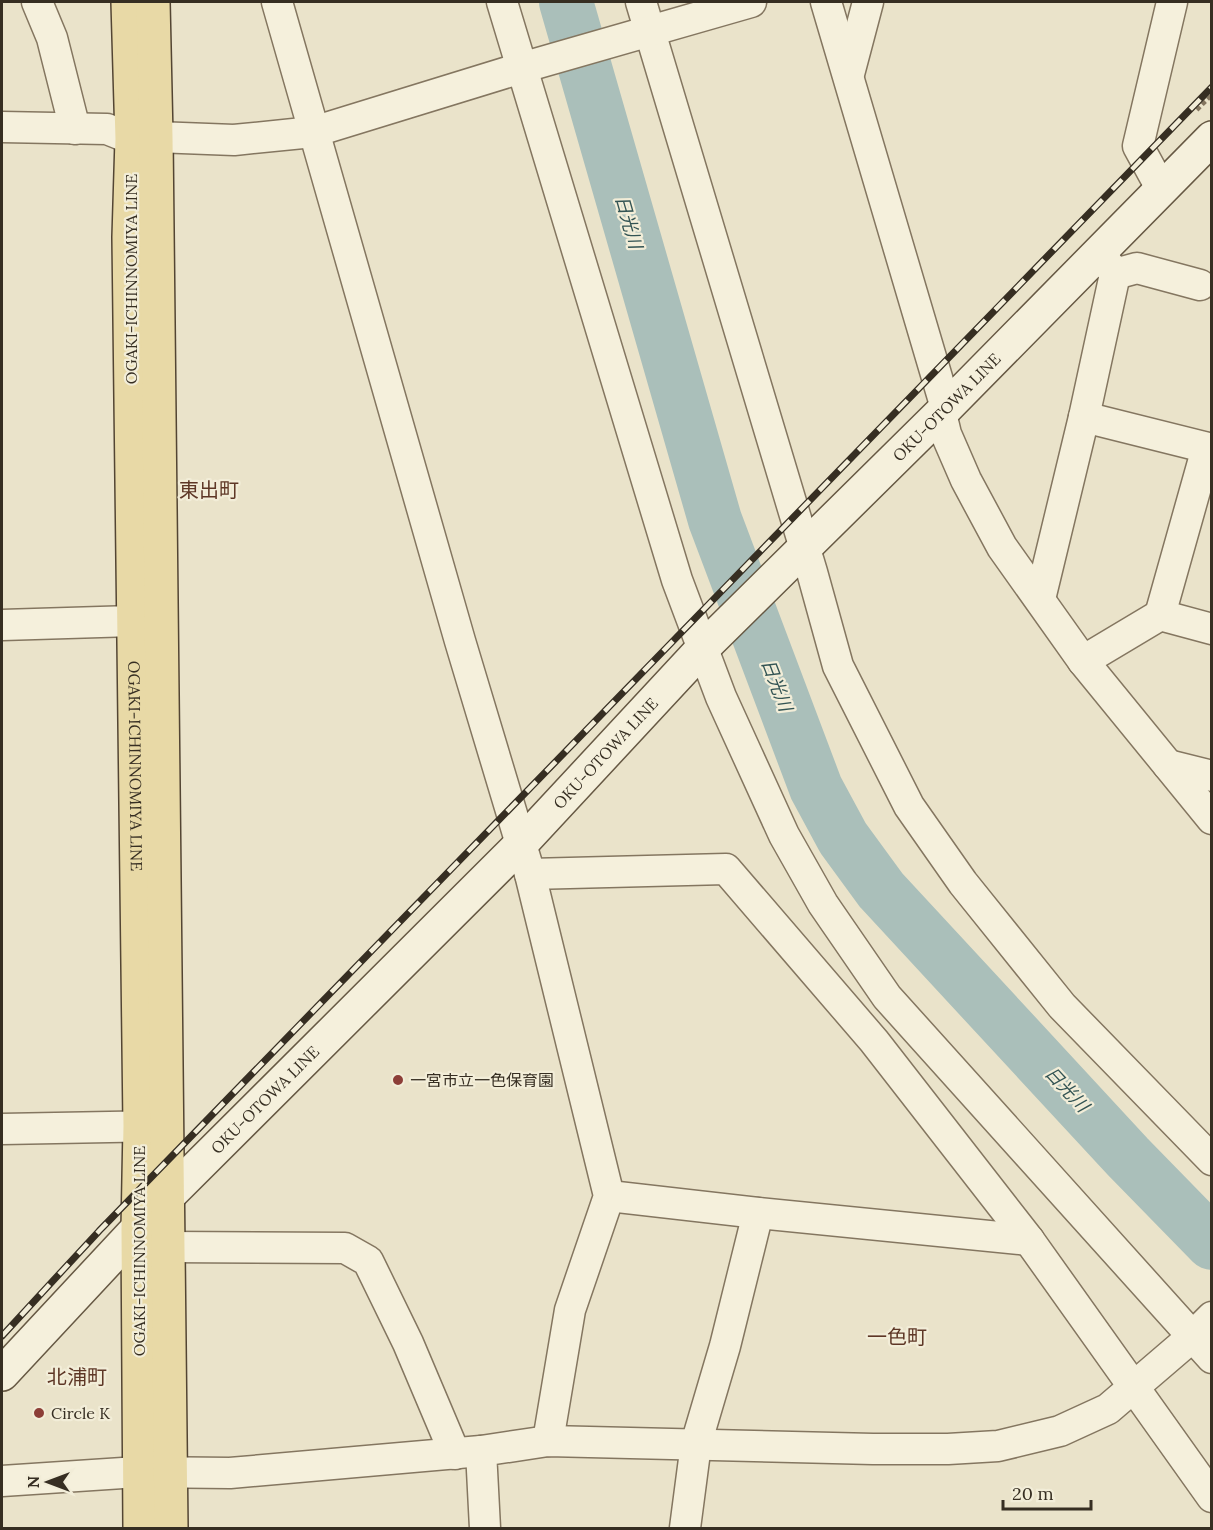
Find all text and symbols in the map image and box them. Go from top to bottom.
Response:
street label: OGAKI-ICHINNOMIYA LINE [121,174,141,384]
water label: 日光川 [611,193,648,253]
street label: OKU-OTOWA LINE [888,349,1005,465]
district label: 東出町 [179,477,239,502]
water label: 日光川 [757,656,798,716]
street label: OGAKI-ICHINNOMIYA LINE [124,660,147,871]
street label: OKU-OTOWA LINE [549,693,662,813]
street label: OKU-OTOWA LINE [206,1041,323,1158]
water label: 日光川 [1040,1061,1095,1118]
place label: 一宮市立一色保育園 [410,1070,554,1090]
marker: 一宮市立一色保育園 [391,1073,405,1087]
street label: OGAKI-ICHINNOMIYA LINE [129,1146,149,1356]
district label: 一色町 [867,1324,927,1349]
district label: 北浦町 [47,1364,107,1389]
place label: Circle K [51,1403,110,1423]
marker: Circle K [32,1406,46,1420]
north arrow [18,1452,78,1512]
scale bar [1003,1473,1092,1511]
text: N [23,1476,43,1488]
text: 20 m [1012,1482,1054,1505]

